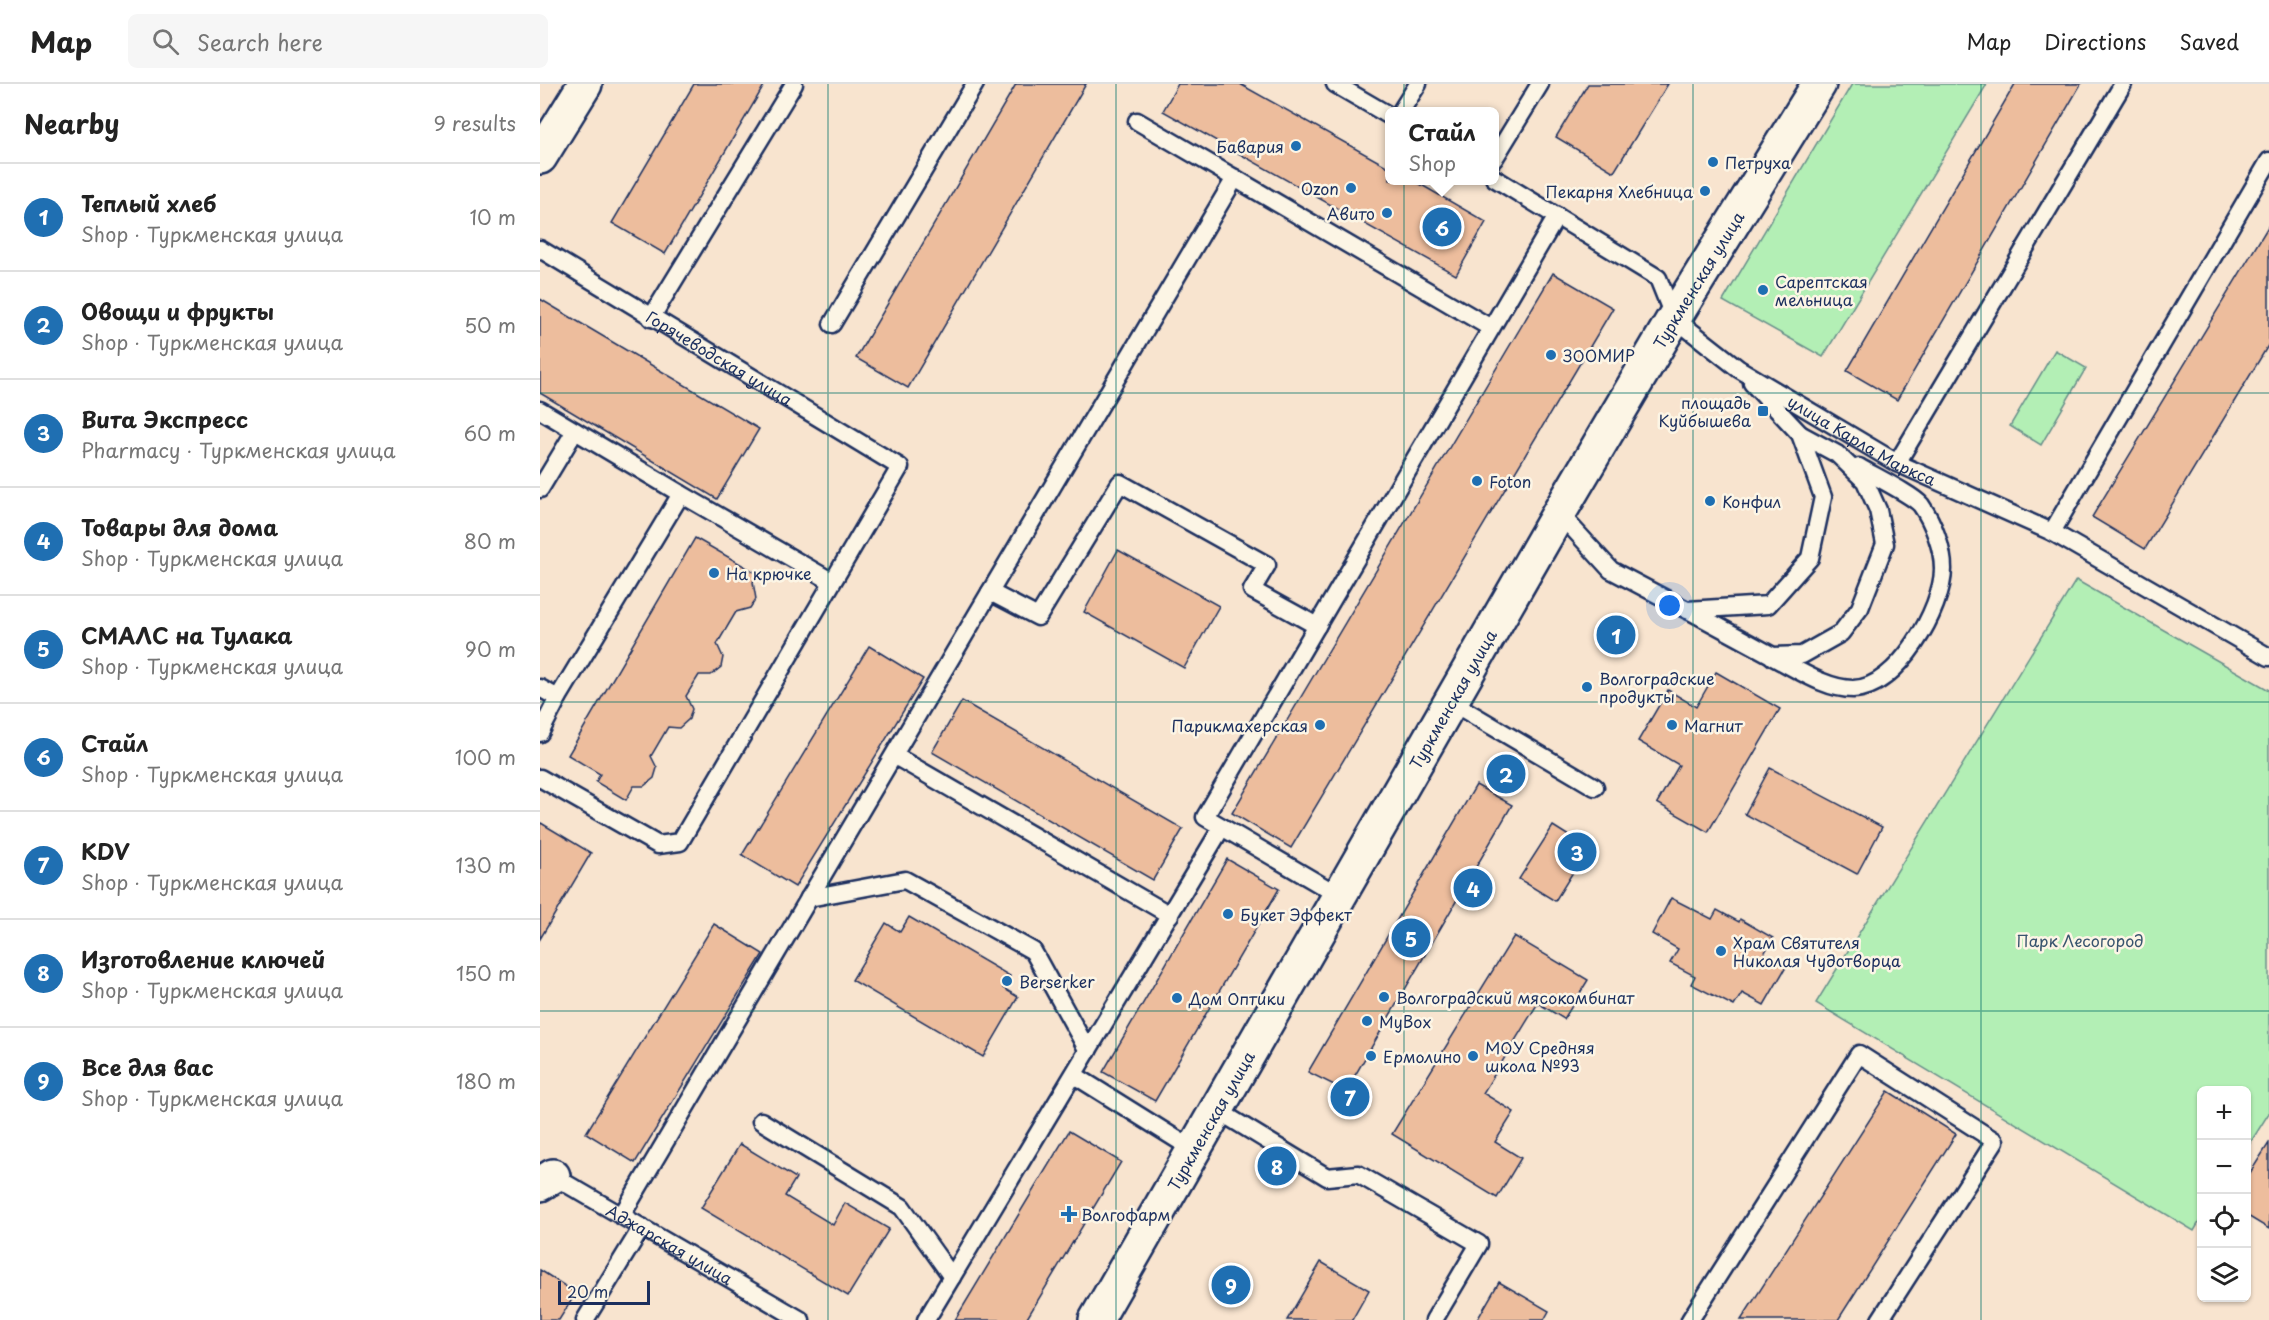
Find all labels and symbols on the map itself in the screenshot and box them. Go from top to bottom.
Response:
place label: Бавария [1217,134,1284,158]
marker: Бавария [1289,139,1303,153]
place label: Петруха [1725,150,1791,174]
marker: Петруха [1706,155,1720,169]
place label: Ozon [1301,176,1339,200]
place label: Пекарня Хлебница [1545,179,1693,203]
marker: Ozon [1344,181,1358,195]
marker: Пекарня Хлебница [1698,184,1712,198]
place label: Авито [1327,201,1375,225]
pin: 6 [1422,204,1462,250]
marker: Авито [1380,206,1394,220]
street label: Туркменская улица [1647,206,1749,353]
place label: Сарептская мельница [1775,269,1868,311]
marker: Сарептская мельница [1756,283,1770,297]
street label: Горячеводская улица [642,304,797,411]
place label: ЗООМИР [1563,343,1635,367]
marker: ЗООМИР [1544,348,1558,362]
street label: улица Карла Маркса [1783,389,1940,491]
place label: площадь Куйбышева [1659,390,1751,432]
marker: площадь Куйбышева [1756,404,1770,418]
place label: Foton [1489,469,1531,493]
marker: Foton [1470,474,1484,488]
place label: Конфил [1722,489,1781,513]
marker: Конфил [1703,494,1717,508]
place label: На крючке [726,561,812,585]
marker: На крючке [707,566,721,580]
your location [1655,591,1684,620]
pin: 1 [1596,612,1636,658]
street label: Туркменская улица [1403,625,1502,773]
place label: Волгоградские продукты [1599,666,1715,708]
marker: Волгоградские продукты [1580,680,1594,694]
place label: Парикмахерская [1172,713,1308,737]
place label: Магнит [1684,713,1744,737]
marker: Парикмахерская [1313,718,1327,732]
marker: Магнит [1665,718,1679,732]
pin: 2 [1486,752,1526,796]
pin: 3 [1558,830,1596,874]
pin: 4 [1454,866,1492,910]
place label: Букет Эффект [1240,902,1352,926]
marker: Букет Эффект [1221,907,1235,921]
pin: 5 [1392,916,1430,960]
park label: Парк Лесогород [2016,928,2144,952]
place label: Храм Святителя Николая Чудотворца [1733,930,1901,972]
marker: Храм Святителя Николая Чудотворца [1714,944,1728,958]
place label: Berserker [1019,969,1095,993]
marker: Berserker [1000,974,1014,988]
place label: Волгоградский мясокомбинат [1396,985,1635,1009]
place label: Дом Оптики [1188,986,1285,1010]
marker: Волгоградский мясокомбинат [1377,990,1391,1004]
marker: Дом Оптики [1170,991,1184,1005]
place label: MyBox [1379,1009,1432,1033]
marker: MyBox [1360,1014,1374,1028]
place label: МОУ Средняя школа №93 [1485,1035,1595,1077]
place label: Ермолино [1383,1044,1461,1068]
street label: Туркменская улица [1161,1046,1260,1195]
marker: Ермолино [1364,1049,1378,1063]
marker: МОУ Средняя школа №93 [1466,1049,1480,1063]
pin: 7 [1330,1074,1370,1120]
pin: 8 [1258,1144,1296,1188]
street label: Аджарская улица [602,1198,737,1290]
place label: Волгофарм [1081,1202,1171,1226]
marker: Волгофарм [1062,1207,1076,1221]
pin: 9 [1212,1262,1250,1308]
scale bar [558,1278,650,1306]

